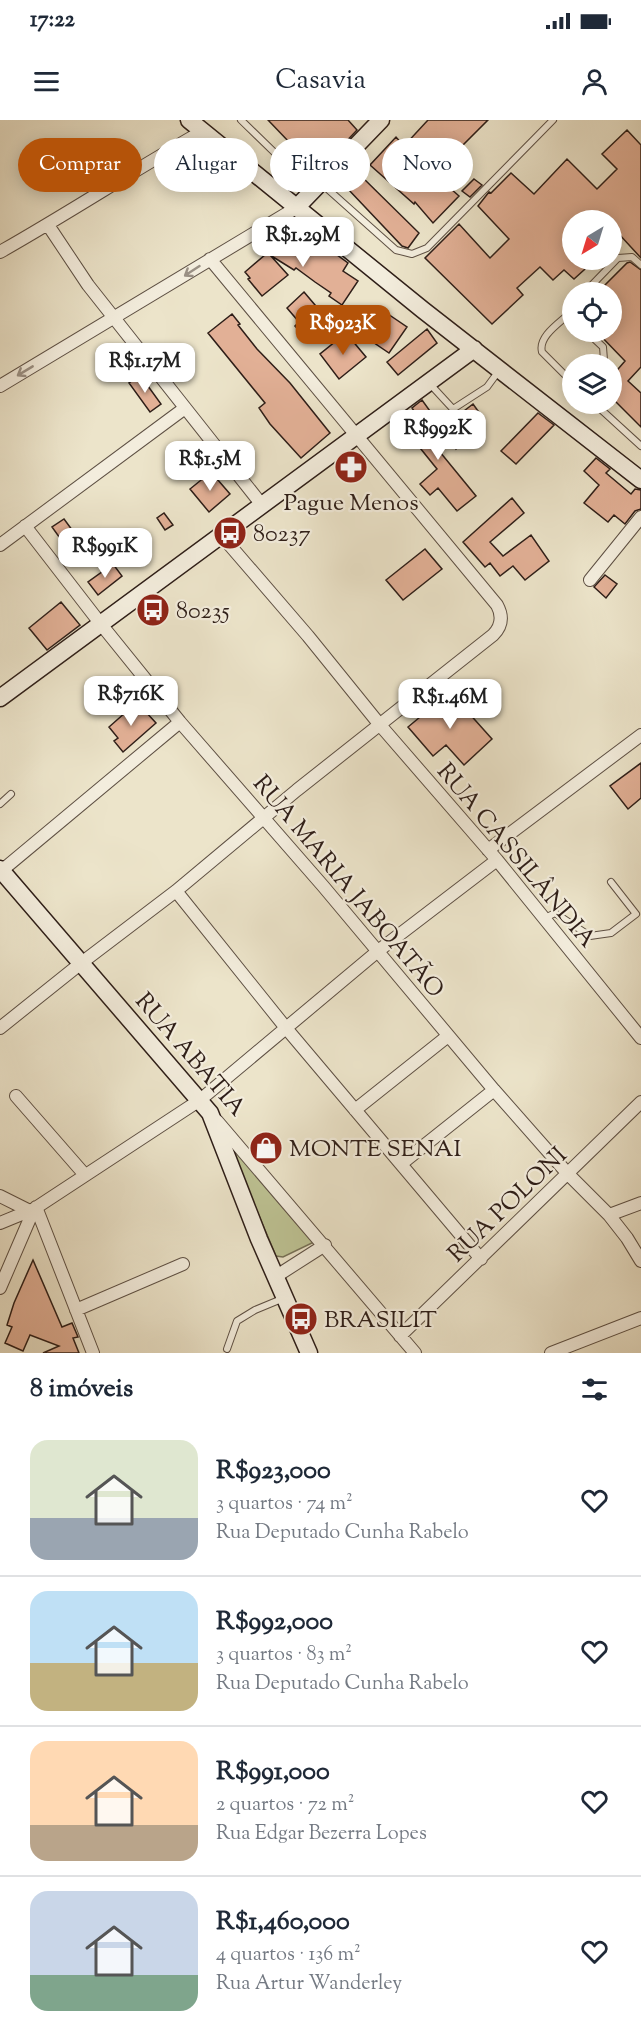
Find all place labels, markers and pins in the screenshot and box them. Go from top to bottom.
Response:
pin: R$1.29M [248,217,358,268]
pin: R$923K [294,305,392,356]
pin: R$1.17M [90,343,200,394]
pin: R$992K [389,410,487,461]
pin: R$1.5M [161,441,259,492]
pharmacy icon: Pague Menos [333,449,369,485]
place label: Pague Menos [283,487,419,521]
bus stop icon: 80237 [212,515,248,551]
place label: 80237 [253,518,310,552]
pin: R$991K [56,528,154,579]
bus stop icon: 80235 [135,592,171,628]
place label: 80235 [176,595,230,629]
pin: R$716K [82,676,180,727]
pin: R$1.46M [395,679,505,730]
shop icon: MONTE SENAI [248,1130,284,1166]
place label: MONTE SENAI [289,1133,462,1167]
bus stop icon: BRASILIT [283,1301,319,1337]
place label: BRASILIT [324,1304,437,1338]

